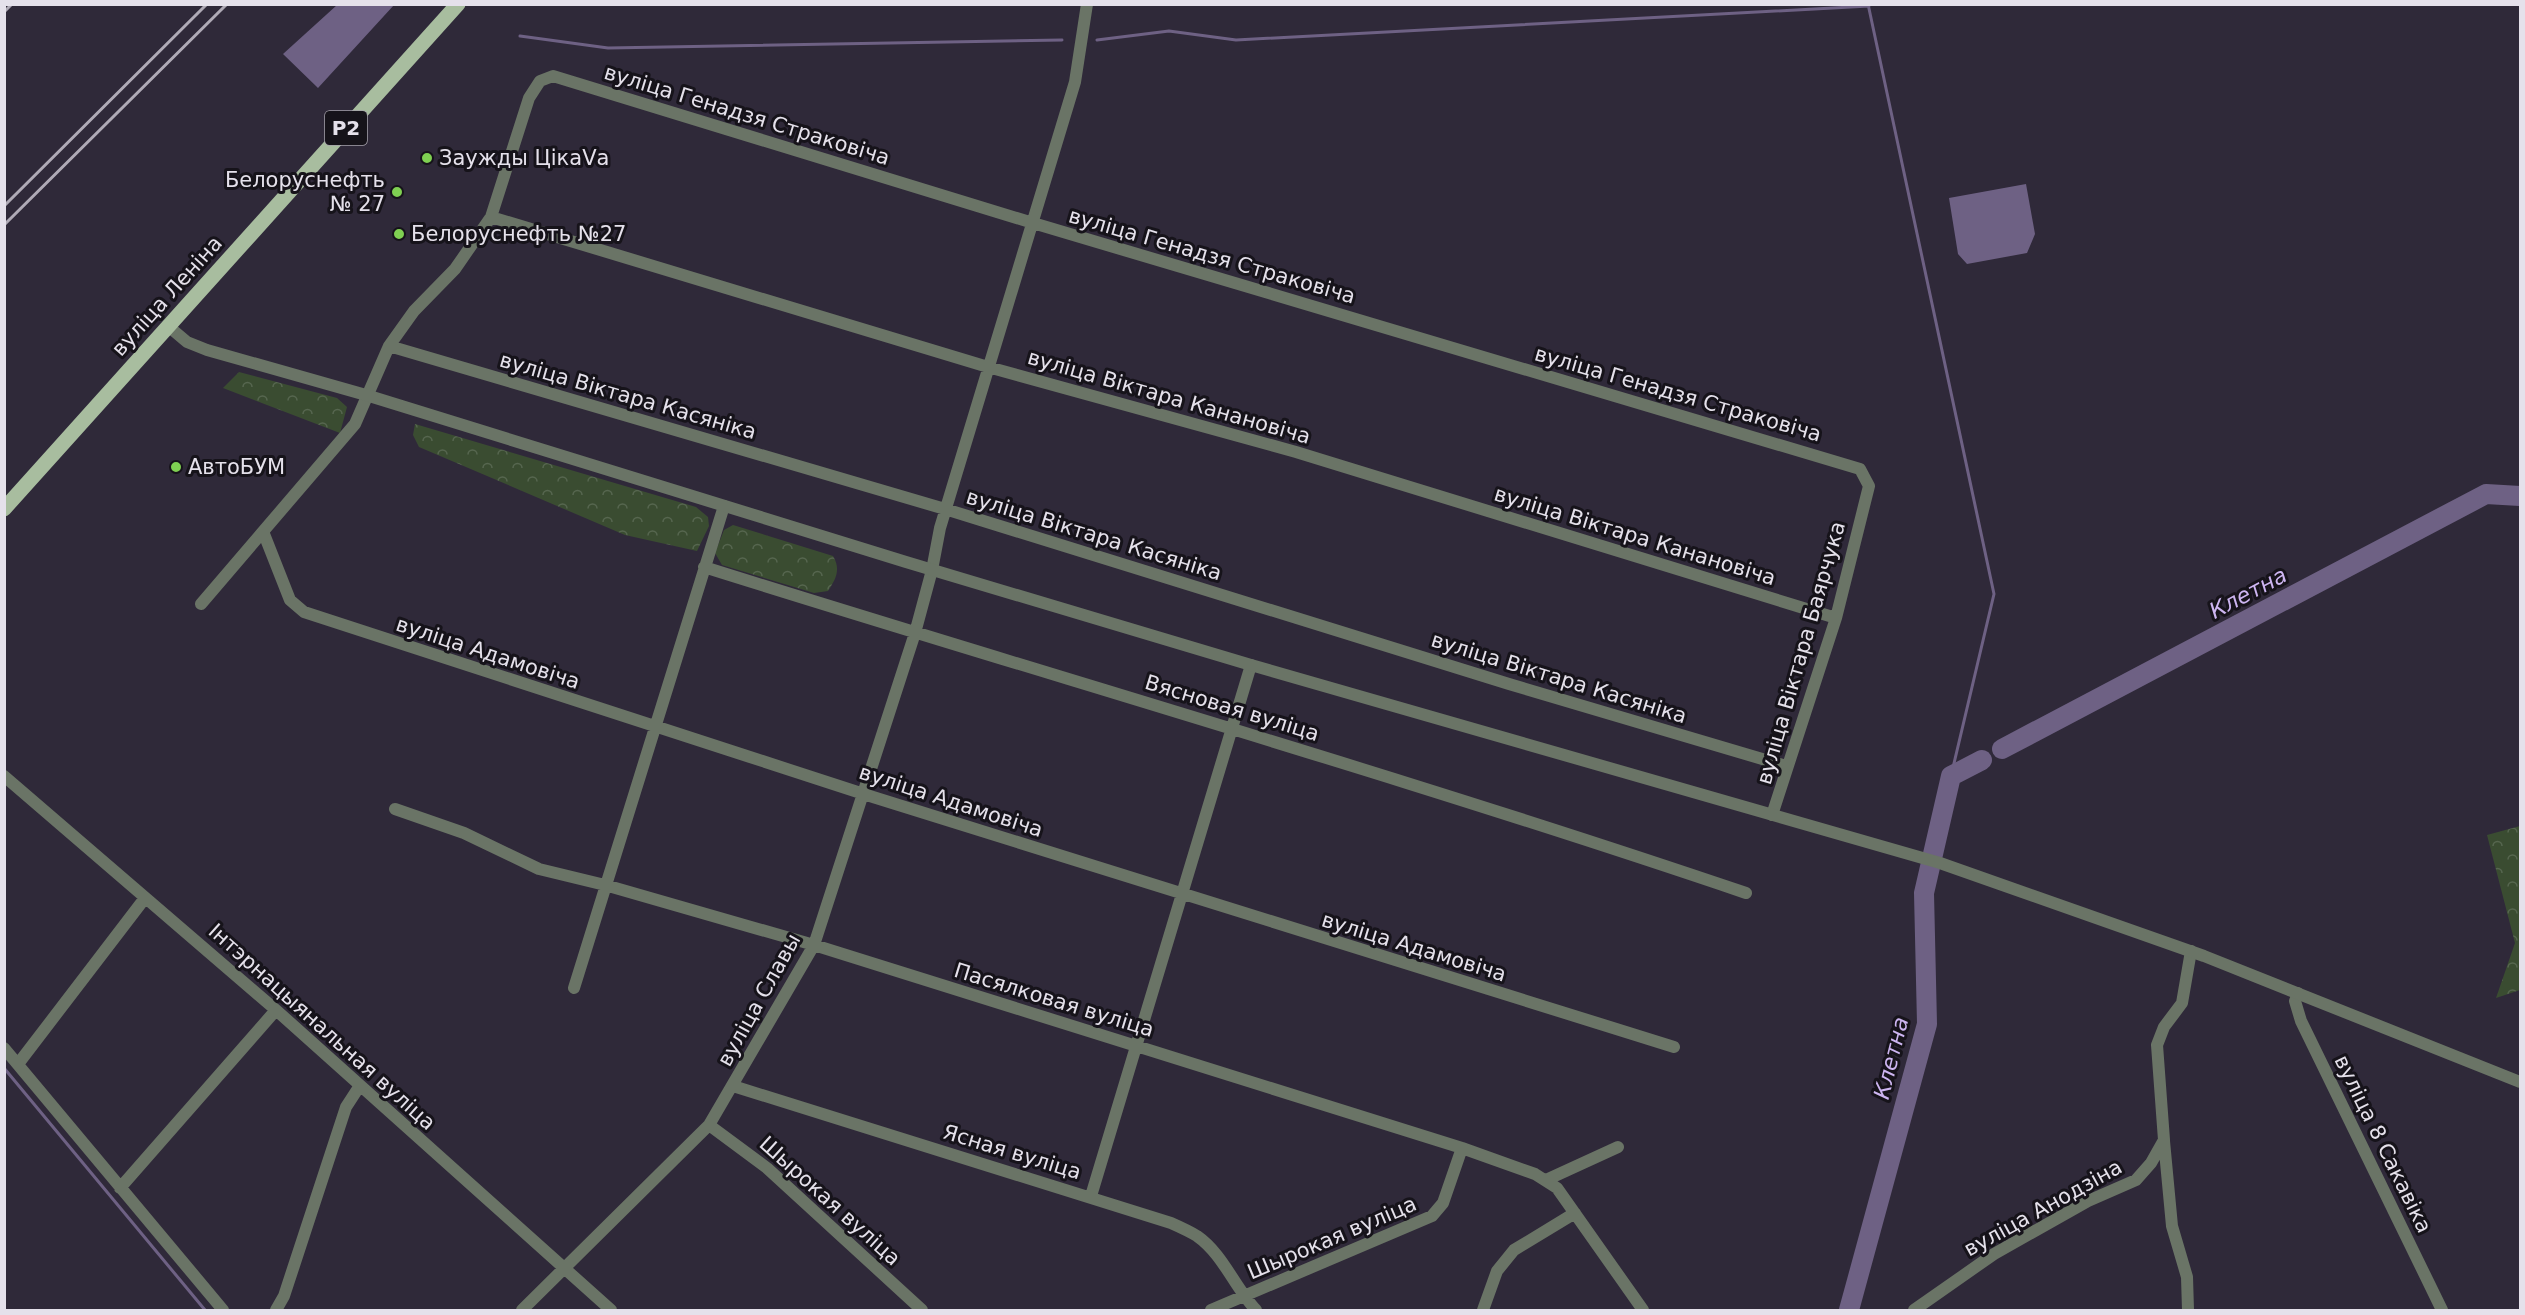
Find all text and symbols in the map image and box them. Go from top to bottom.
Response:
street label: вуліца Генадзя Страковіча [601,60,893,170]
road number: Р2 [325,111,367,145]
place label: Заужды ЦікаVа [439,146,609,170]
marker: Заужды ЦікаVа [420,151,434,165]
place label: Белоруснефть № 27 [225,168,385,216]
marker: Белоруснефть № 27 [390,185,404,199]
street label: вуліца Генадзя Страковіча [1066,203,1358,309]
place label: Белоруснефть №27 [411,222,626,246]
marker: Белоруснефть №27 [392,227,406,241]
street label: вуліца Леніна [107,231,227,361]
street label: вуліца Генадзя Страковіча [1532,341,1824,447]
street label: вуліца Віктара Канановіча [1025,345,1313,449]
street label: вуліца Віктара Касяніка [497,348,759,444]
place label: АвтоБУМ [188,455,285,479]
marker: АвтоБУМ [169,460,183,474]
street label: вуліца Віктара Канановіча [1491,482,1779,590]
street label: вуліца Віктара Касяніка [963,485,1225,585]
street label: вуліца Віктара Баярчука [1752,519,1850,787]
water label: Клетна [2205,562,2291,624]
street label: вуліца Адамовіча [393,612,583,694]
street label: вуліца Віктара Касяніка [1428,628,1690,728]
street label: Вясновая вуліца [1142,670,1322,746]
street label: вуліца Адамовіча [856,760,1046,842]
street label: вуліца Адамовіча [1319,907,1509,987]
street label: Інтэрнацыянальная вуліца [204,919,440,1135]
street label: вуліца Славы [713,930,805,1070]
street label: Пасялковая вуліца [951,958,1157,1042]
water label: Клетна [1869,1014,1913,1102]
street label: вуліца 8 Сакавіка [2330,1051,2436,1237]
street label: Ясная вуліца [940,1120,1084,1184]
street label: Шырокая вуліца [755,1131,905,1271]
street label: вуліца Анодзіна [1960,1155,2126,1261]
street label: Шырокая вуліца [1244,1192,1420,1284]

